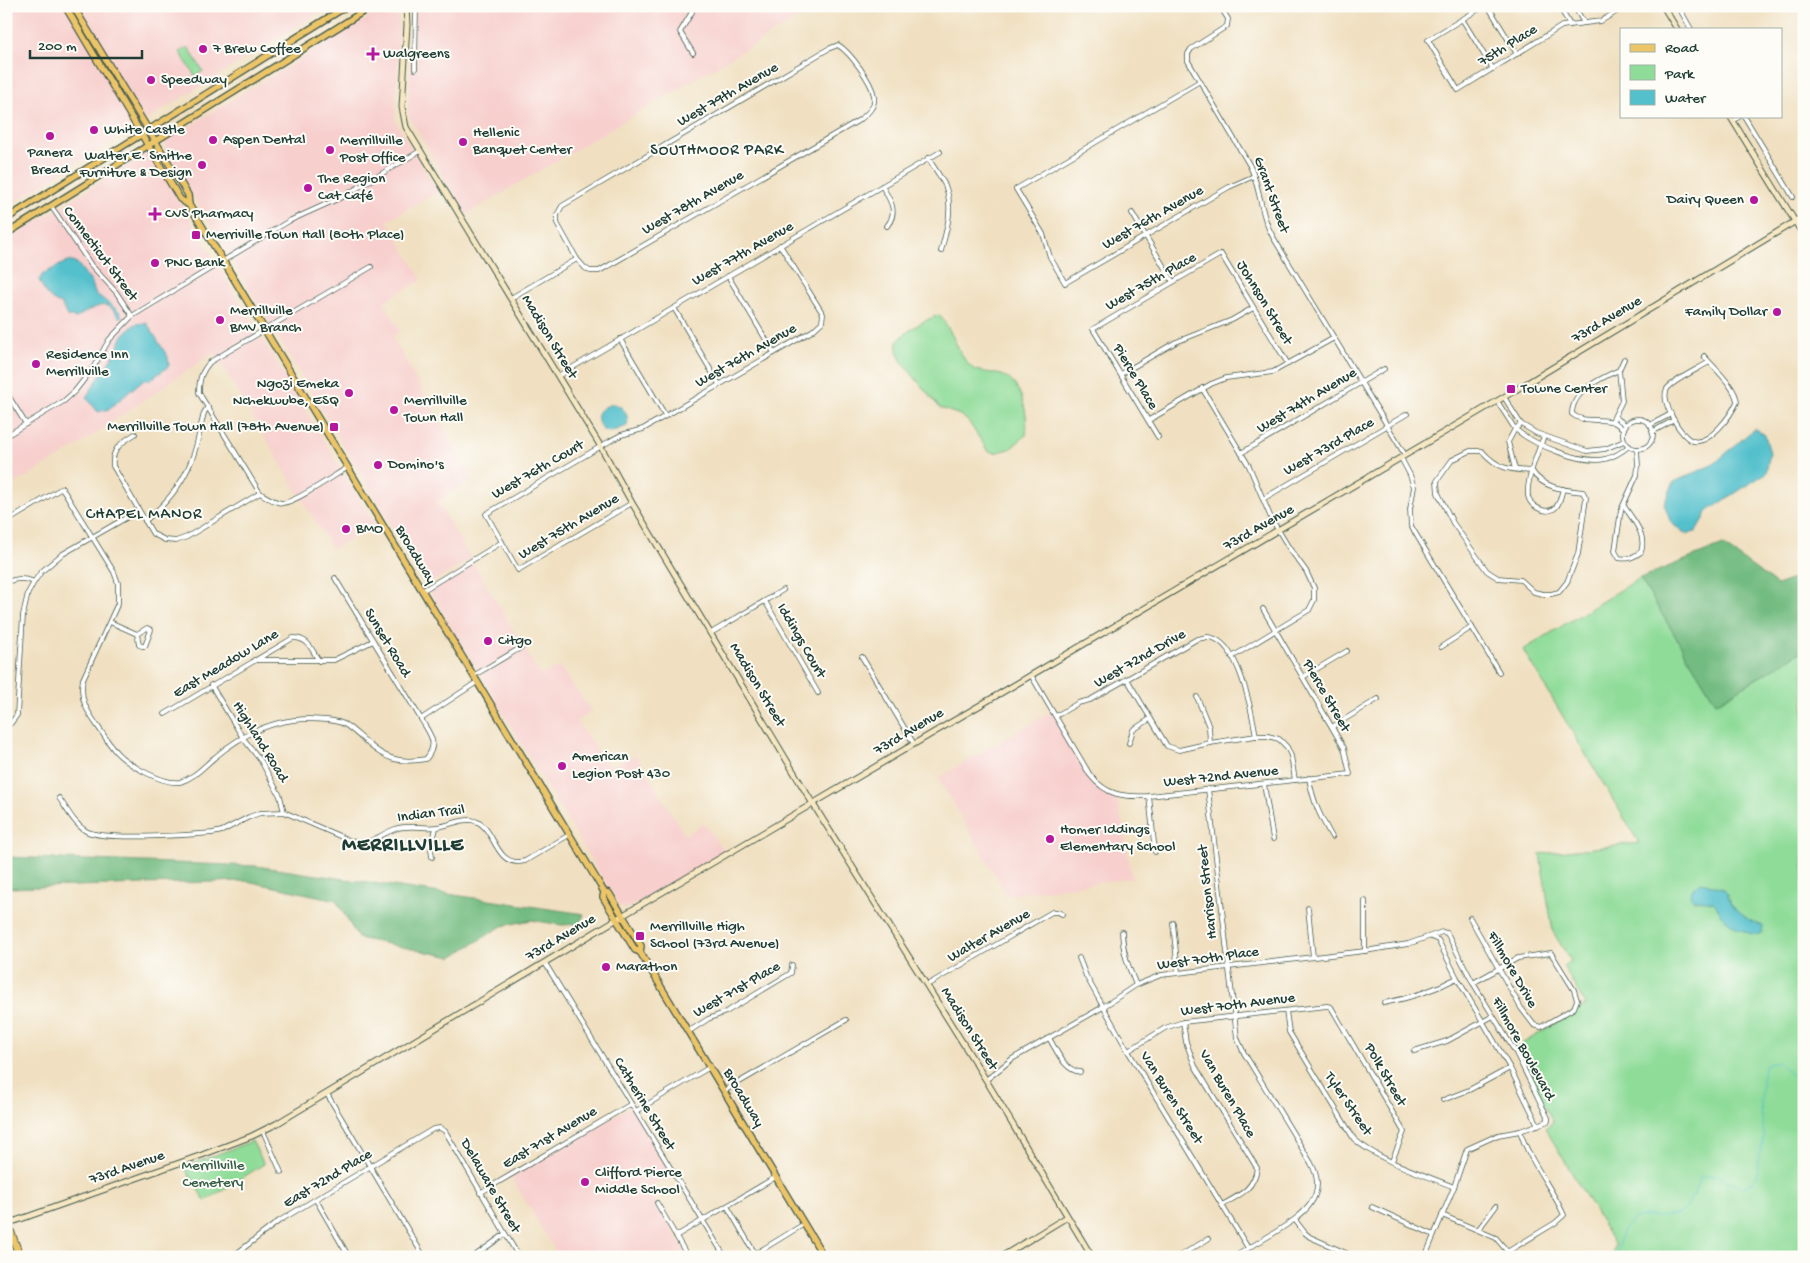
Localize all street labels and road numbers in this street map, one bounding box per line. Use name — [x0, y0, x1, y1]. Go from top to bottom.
street label: 75th Place — [1474, 21, 1541, 72]
street label: West 79th Avenue — [674, 59, 782, 131]
street label: Grant Street — [1249, 154, 1294, 237]
street label: West 78th Avenue — [639, 166, 747, 239]
street label: West 76th Avenue — [1099, 182, 1207, 254]
street label: Connecticut Street — [58, 203, 143, 307]
street label: West 77th Avenue — [689, 218, 797, 290]
street label: West 75th Place — [1102, 249, 1200, 315]
street label: Johnson Street — [1232, 258, 1297, 350]
street label: Madison Street — [517, 292, 582, 384]
street label: 73rd Avenue — [1568, 292, 1645, 348]
street label: West 76th Avenue — [692, 320, 800, 392]
street label: Pierce Place — [1108, 340, 1162, 413]
street label: West 74th Avenue — [1254, 364, 1360, 438]
street label: West 73rd Place — [1280, 414, 1378, 480]
street label: West 76th Court — [489, 435, 589, 504]
street label: West 75th Avenue — [515, 490, 623, 564]
street label: 73rd Avenue — [1220, 500, 1298, 556]
street label: Broadway — [390, 522, 440, 588]
street label: Iddings Court — [772, 600, 831, 683]
street label: Sunset Road — [360, 605, 415, 682]
street label: East Meadow Lane — [170, 625, 282, 703]
street label: West 72nd Drive — [1091, 625, 1189, 693]
street label: Madison Street — [725, 640, 790, 732]
street label: Pierce Street — [1297, 656, 1355, 737]
street label: Highland Road — [228, 698, 293, 787]
street label: 73rd Avenue — [870, 704, 947, 760]
street label: West 72nd Avenue — [1163, 762, 1280, 792]
street label: Indian Trail — [396, 801, 466, 827]
street label: Harrison Street — [1194, 842, 1222, 940]
street label: Walter Avenue — [945, 905, 1034, 967]
street label: 73rd Avenue — [522, 910, 599, 966]
street label: Fillmore Drive — [1482, 928, 1541, 1012]
street label: West 70th Place — [1156, 943, 1260, 975]
street label: West 71st Place — [690, 958, 784, 1022]
street label: Madison Street — [936, 984, 1003, 1076]
street label: West 70th Avenue — [1180, 989, 1296, 1021]
street label: Fillmore Boulevard — [1487, 993, 1559, 1105]
street label: Polk Street — [1359, 1039, 1411, 1111]
street label: Van Buren Place — [1194, 1046, 1260, 1141]
street label: Van Buren Street — [1135, 1048, 1208, 1149]
street label: Catherine Street — [609, 1054, 680, 1155]
street label: Broadway — [718, 1065, 768, 1131]
street label: Tyler Street — [1320, 1068, 1377, 1141]
street label: East 71st Avenue — [499, 1103, 601, 1173]
street label: Delaware Street — [455, 1135, 525, 1238]
street label: East 72nd Place — [280, 1145, 376, 1213]
street label: 73rd Avenue — [86, 1147, 167, 1190]

